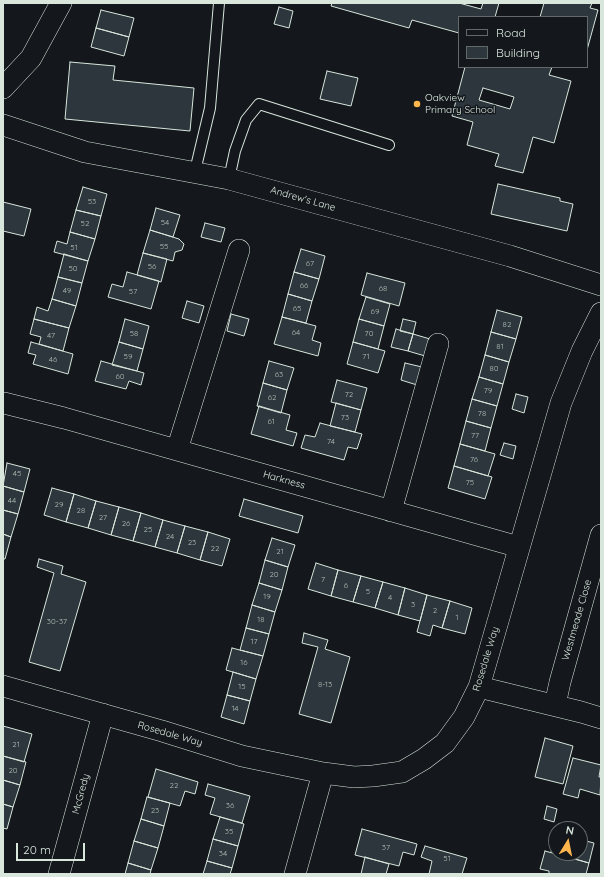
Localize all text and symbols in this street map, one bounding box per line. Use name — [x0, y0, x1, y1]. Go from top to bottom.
legend — [458, 16, 588, 68]
text: Road — [496, 25, 526, 40]
text: Building — [496, 45, 540, 60]
place label: Oakview Primary School — [425, 92, 495, 116]
marker: Oakview Primary School — [412, 99, 422, 109]
street label: Andrew's Lane — [269, 184, 337, 214]
house number: 53 — [88, 197, 96, 207]
house number: 54 — [161, 218, 169, 228]
house number: 52 — [81, 219, 89, 229]
house number: 55 — [160, 242, 168, 252]
house number: 51 — [70, 243, 78, 253]
house number: 67 — [306, 259, 314, 269]
house number: 56 — [148, 262, 156, 272]
house number: 50 — [68, 264, 78, 274]
house number: 66 — [300, 281, 308, 291]
house number: 68 — [379, 284, 387, 294]
house number: 49 — [63, 286, 71, 296]
house number: 57 — [129, 287, 137, 297]
house number: 65 — [293, 304, 301, 314]
house number: 69 — [371, 307, 379, 317]
house number: 82 — [503, 320, 511, 330]
house number: 64 — [292, 328, 300, 338]
house number: 58 — [130, 329, 138, 339]
house number: 70 — [365, 329, 373, 339]
house number: 47 — [47, 331, 55, 341]
house number: 81 — [496, 342, 504, 352]
house number: 59 — [124, 352, 132, 362]
house number: 71 — [362, 352, 370, 362]
house number: 46 — [49, 355, 57, 365]
house number: 80 — [489, 364, 499, 374]
house number: 63 — [275, 370, 283, 380]
house number: 60 — [115, 372, 125, 382]
house number: 79 — [484, 386, 492, 396]
house number: 72 — [345, 390, 353, 400]
house number: 62 — [268, 393, 276, 403]
house number: 78 — [478, 409, 486, 419]
house number: 73 — [341, 413, 349, 423]
house number: 61 — [267, 417, 275, 427]
house number: 77 — [471, 431, 479, 441]
house number: 74 — [327, 437, 335, 447]
house number: 76 — [470, 455, 478, 465]
street label: Harkness — [262, 468, 306, 492]
house number: 45 — [13, 469, 21, 479]
house number: 75 — [466, 478, 474, 488]
house number: 44 — [8, 496, 16, 506]
house number: 29 — [55, 500, 63, 510]
house number: 28 — [77, 506, 85, 516]
house number: 27 — [99, 513, 107, 523]
house number: 26 — [122, 519, 130, 529]
house number: 25 — [144, 525, 152, 535]
house number: 24 — [166, 532, 174, 542]
house number: 23 — [188, 538, 196, 548]
house number: 22 — [211, 544, 219, 554]
house number: 21 — [276, 547, 284, 557]
house number: 20 — [269, 570, 279, 580]
house number: 7 — [321, 575, 325, 585]
street label: Westmeade Close — [560, 578, 594, 662]
house number: 6 — [344, 581, 348, 591]
house number: 5 — [366, 587, 370, 597]
house number: 19 — [263, 592, 271, 602]
house number: 4 — [388, 593, 392, 603]
house number: 3 — [411, 600, 415, 610]
house number: 2 — [433, 606, 437, 616]
house number: 1 — [456, 613, 458, 623]
house number: 18 — [257, 615, 265, 625]
house number: 30-37 — [47, 617, 67, 627]
street label: Rosedale Way — [470, 625, 502, 693]
house number: 17 — [250, 637, 258, 647]
house number: 16 — [240, 658, 248, 668]
house number: 8-13 — [318, 680, 332, 690]
house number: 15 — [238, 682, 246, 692]
house number: 14 — [231, 704, 239, 714]
street label: Rosedale Way — [136, 719, 204, 749]
house number: 21 — [12, 740, 20, 750]
house number: 20 — [8, 766, 18, 776]
street label: McGredy — [70, 772, 92, 816]
house number: 22 — [170, 781, 178, 791]
house number: 36 — [226, 801, 234, 811]
house number: 23 — [151, 806, 159, 816]
north arrow — [548, 821, 588, 861]
text: N — [565, 823, 575, 838]
house number: 35 — [225, 827, 233, 837]
scale bar — [18, 835, 87, 861]
text: 20 m — [23, 842, 51, 857]
house number: 37 — [382, 843, 390, 853]
house number: 34 — [219, 849, 227, 859]
house number: 51 — [443, 854, 451, 864]

